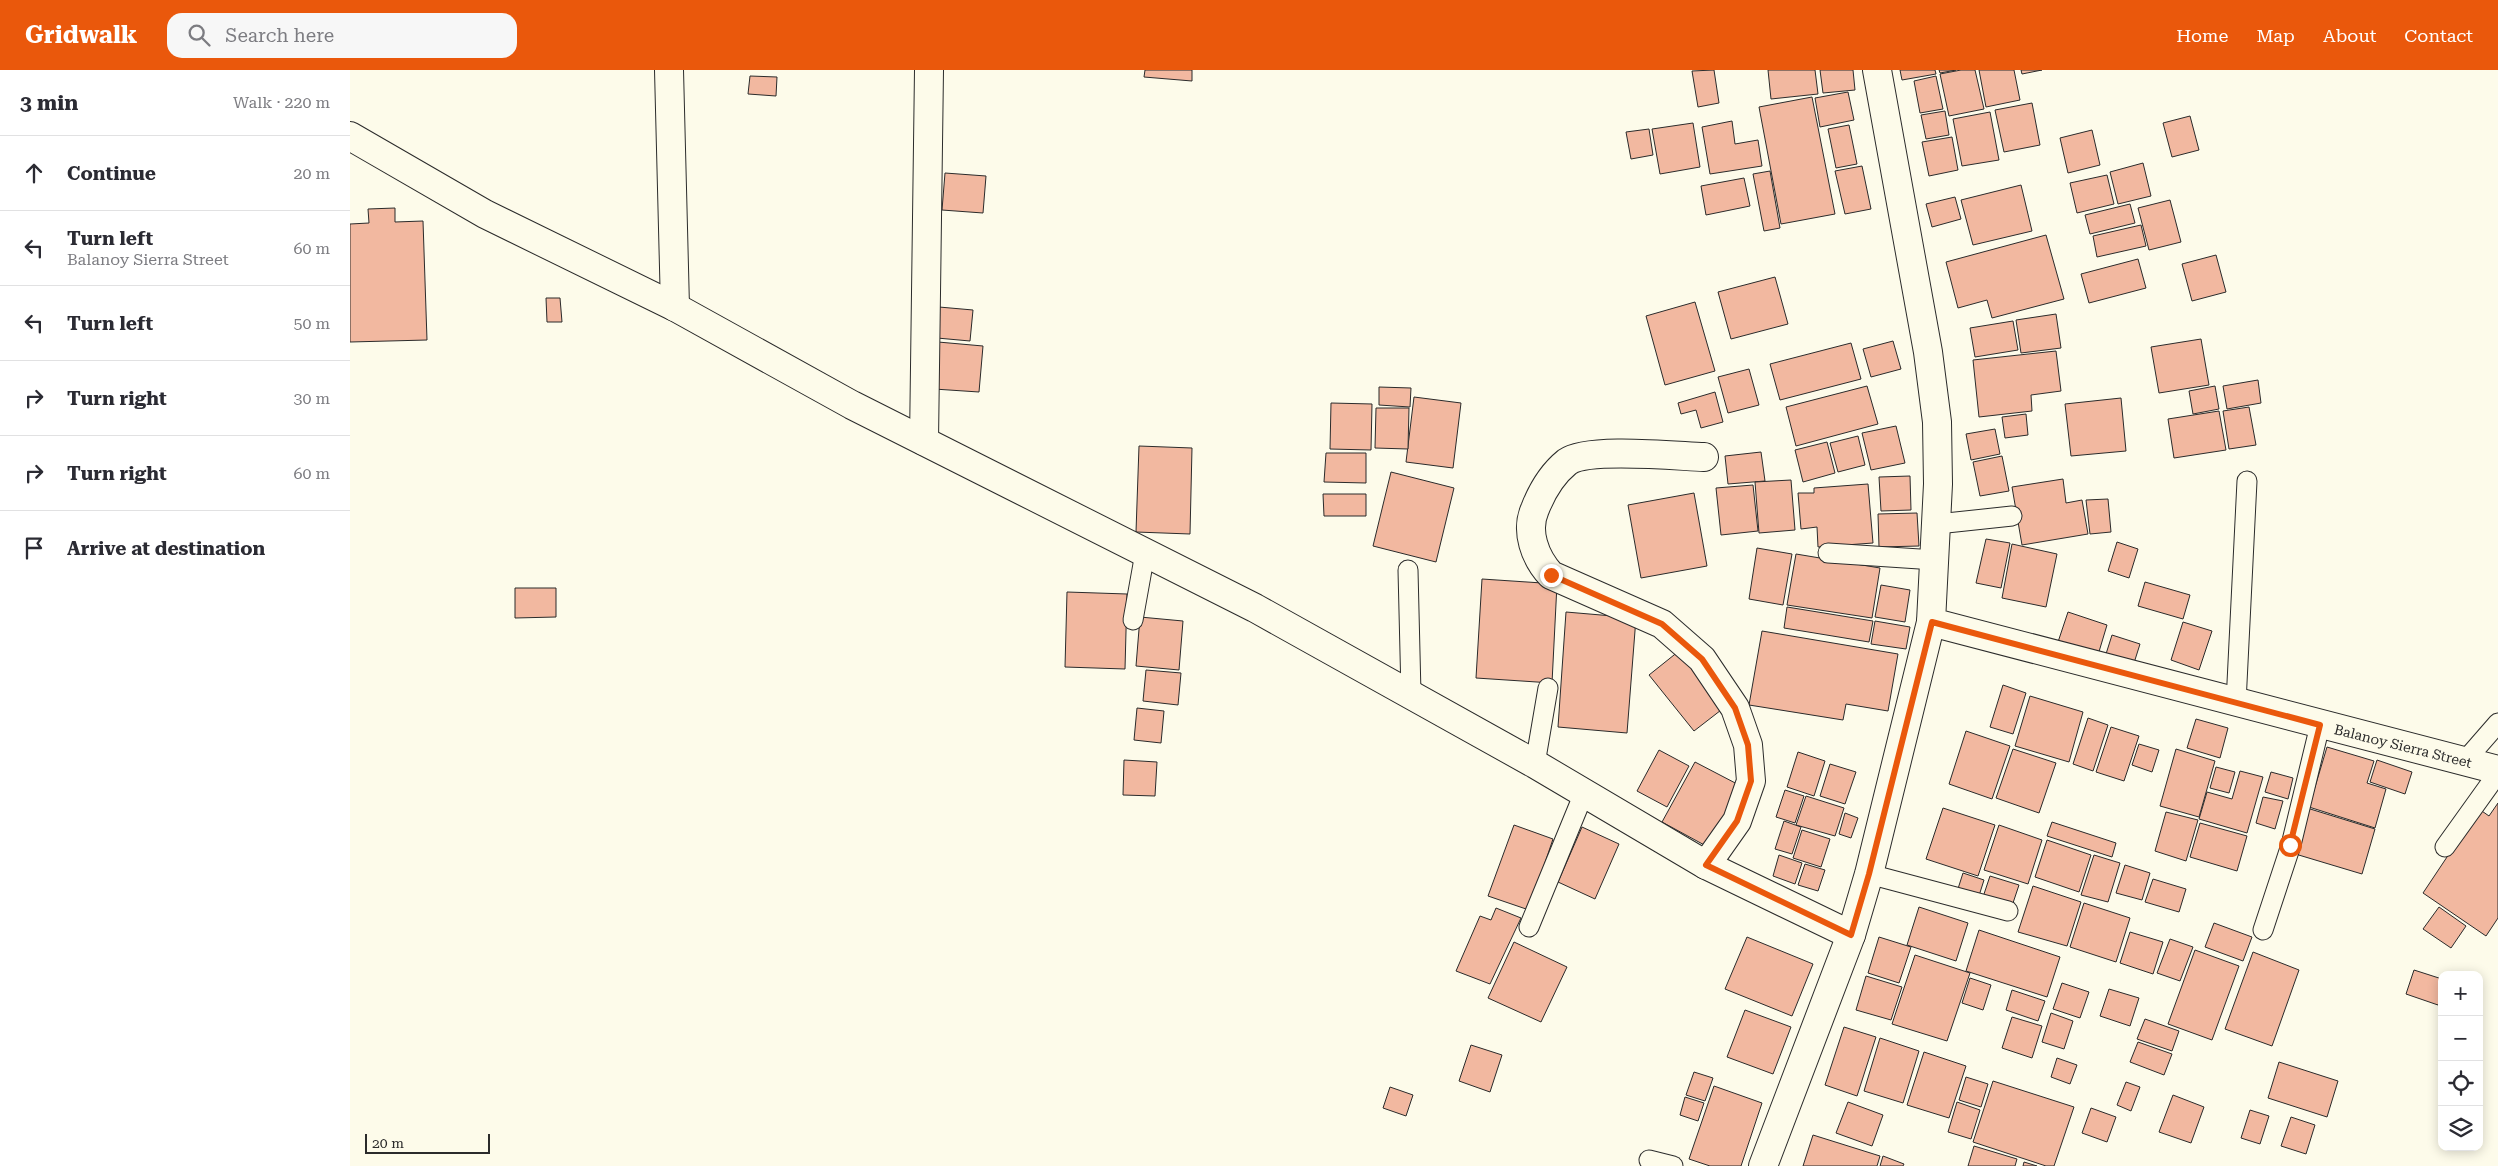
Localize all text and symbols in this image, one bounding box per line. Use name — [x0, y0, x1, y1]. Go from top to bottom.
search box — [167, 13, 517, 58]
text: Gridwalk — [25, 21, 137, 49]
icon: search — [185, 21, 213, 49]
text: Search here — [225, 24, 334, 47]
text: Home — [2176, 25, 2228, 46]
text: Map — [2256, 25, 2295, 46]
text: About — [2323, 25, 2376, 46]
text: Contact — [2404, 25, 2473, 46]
text: 3 min — [20, 91, 78, 115]
text: Walk · 220 m — [233, 93, 330, 112]
icon: ahead — [20, 159, 48, 187]
text: Continue — [67, 162, 156, 185]
text: 20 m — [293, 164, 330, 183]
text: Turn left — [67, 227, 153, 250]
icon: left — [20, 234, 48, 262]
text: 60 m — [293, 239, 330, 258]
text: Balanoy Sierra Street — [67, 250, 229, 269]
icon: left — [20, 309, 48, 337]
text: Turn left — [67, 312, 153, 335]
text: 50 m — [293, 314, 330, 333]
icon: right — [20, 384, 48, 412]
text: Turn right — [67, 387, 167, 410]
text: 30 m — [293, 389, 330, 408]
icon: right — [20, 459, 48, 487]
text: Turn right — [67, 462, 167, 485]
text: 60 m — [293, 464, 330, 483]
icon: arrive — [20, 534, 48, 562]
text: Arrive at destination — [67, 537, 265, 560]
route end — [1540, 564, 1563, 587]
street label: Balanoy Sierra Street — [2332, 721, 2474, 771]
route start — [2279, 834, 2302, 857]
map controls — [2438, 971, 2483, 1151]
button: + — [2438, 971, 2483, 1016]
button: − — [2438, 1016, 2483, 1061]
button: locate — [2438, 1061, 2483, 1106]
button: layers — [2438, 1106, 2483, 1151]
scale bar — [365, 1131, 490, 1154]
text: 20 m — [372, 1135, 404, 1151]

